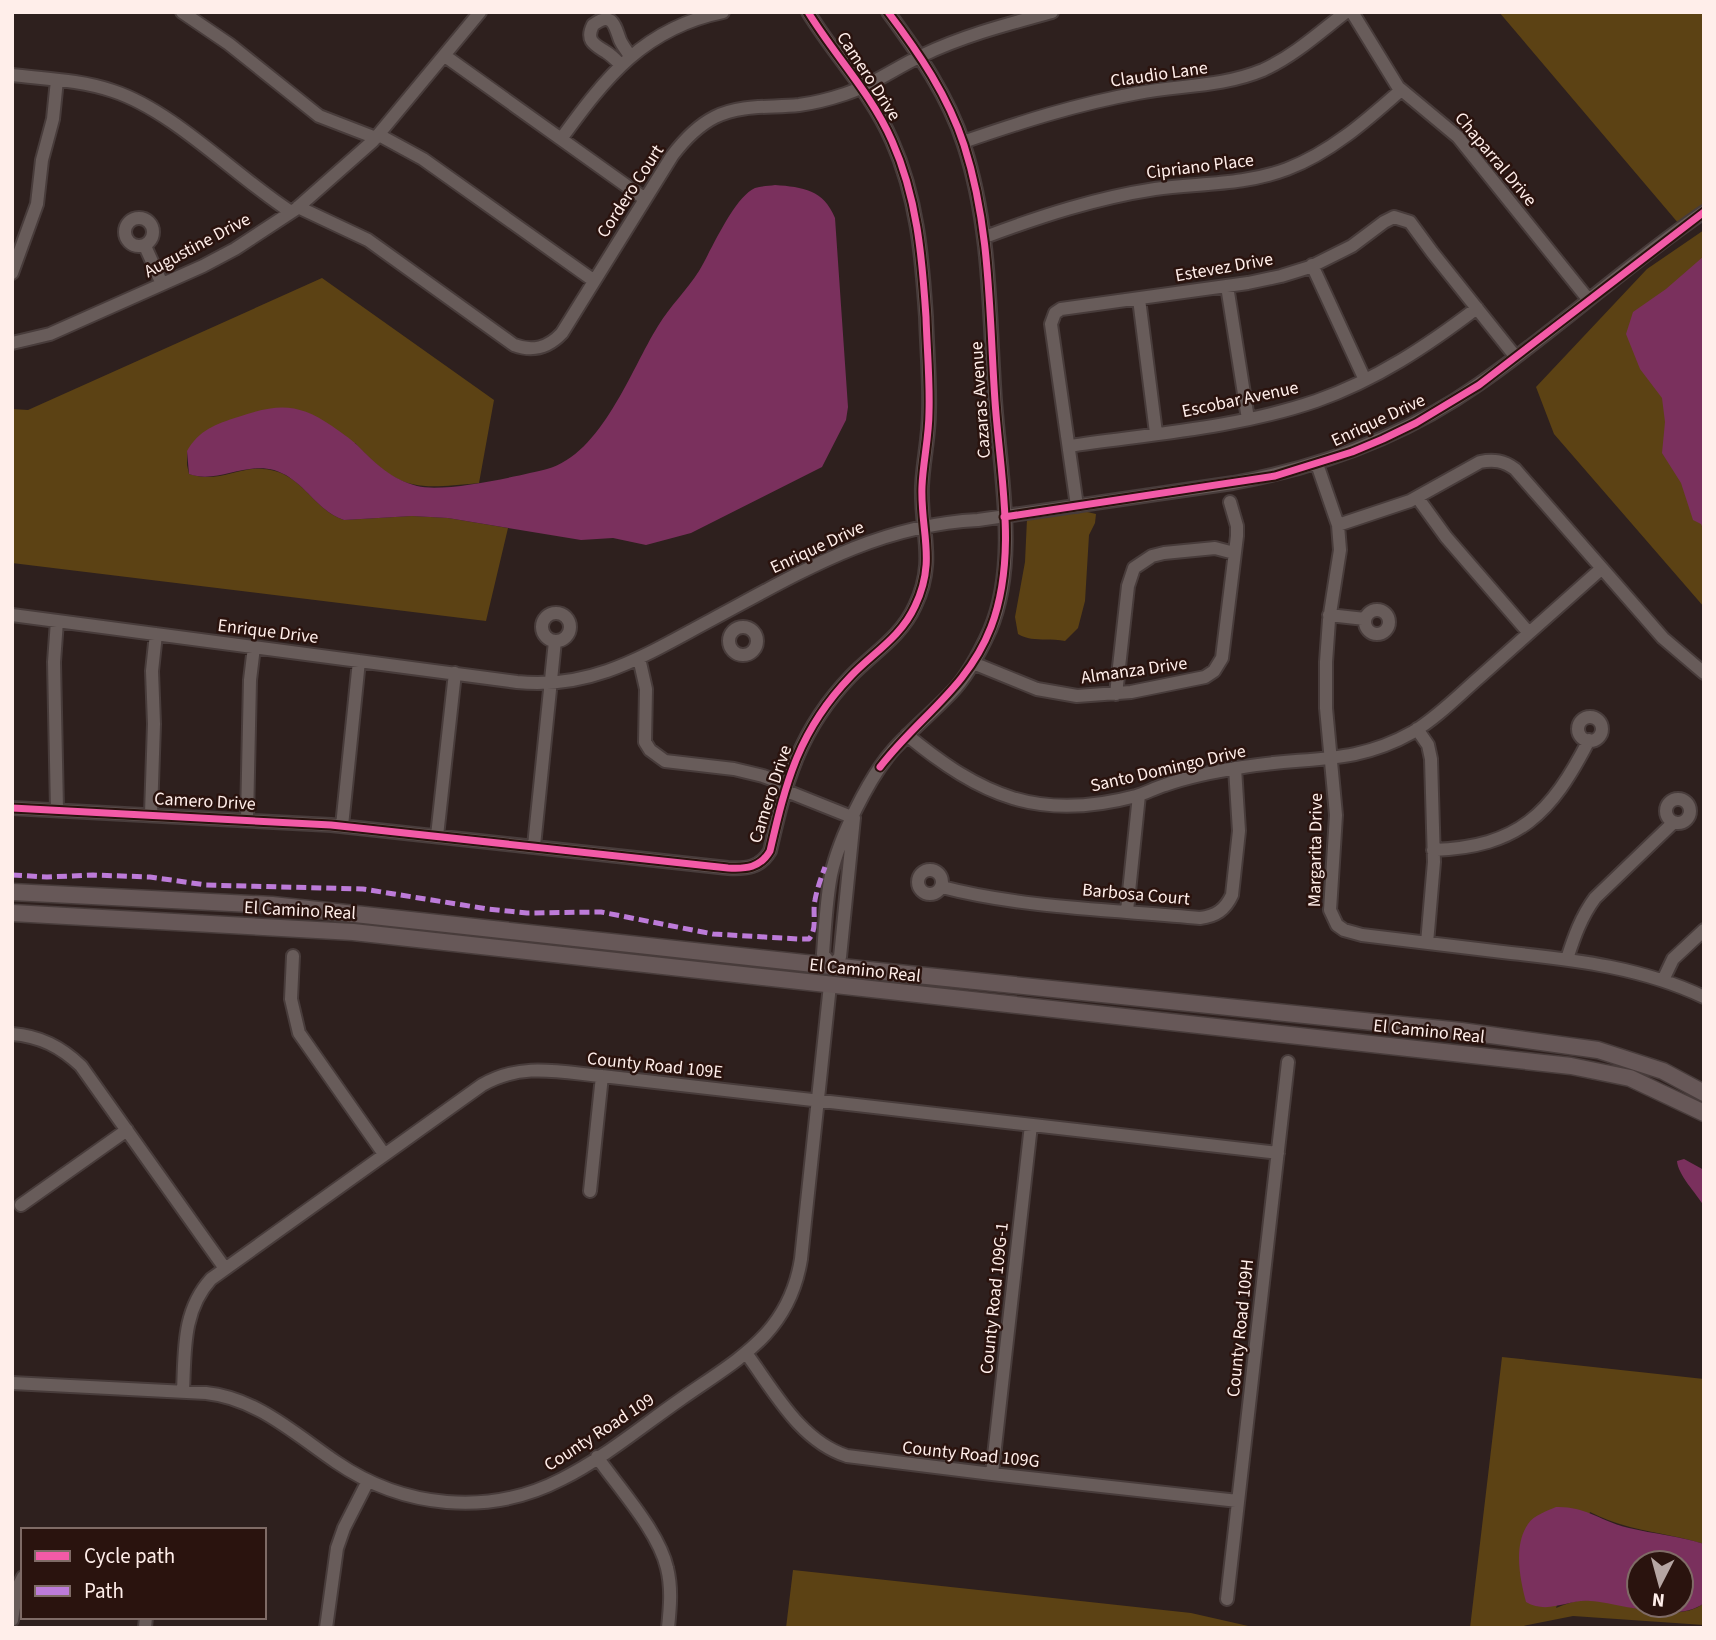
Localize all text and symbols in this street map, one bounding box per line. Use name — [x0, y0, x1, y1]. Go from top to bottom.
street label: Camero Drive — [830, 27, 907, 126]
street label: Claudio Lane — [1109, 55, 1209, 94]
street label: Chaparral Drive — [1449, 107, 1543, 212]
street label: Cordero Court — [591, 140, 670, 243]
street label: Cipriano Place — [1145, 147, 1255, 185]
street label: Augustine Drive — [140, 207, 255, 284]
street label: Estevez Drive — [1173, 247, 1275, 288]
street label: Cazaras Avenue — [964, 341, 997, 459]
street label: Escobar Avenue — [1179, 375, 1301, 424]
street label: Enrique Drive — [1327, 388, 1429, 453]
street label: Enrique Drive — [766, 515, 868, 580]
street label: Enrique Drive — [216, 613, 320, 650]
street label: Almanza Drive — [1079, 651, 1189, 690]
street label: Santo Domingo Drive — [1088, 738, 1248, 799]
street label: Camero Drive — [743, 742, 798, 846]
street label: Camero Drive — [154, 786, 256, 817]
street label: Margarita Drive — [1302, 793, 1329, 907]
street label: Barbosa Court — [1081, 877, 1191, 912]
street label: El Camino Real — [243, 895, 357, 926]
street label: El Camino Real — [808, 952, 922, 989]
street label: El Camino Real — [1372, 1013, 1486, 1050]
street label: County Road 109E — [586, 1046, 724, 1085]
street label: County Road 109G-1 — [974, 1221, 1015, 1375]
street label: County Road 109H — [1221, 1258, 1260, 1398]
street label: County Road 109 — [539, 1387, 659, 1477]
street label: County Road 109G — [901, 1435, 1041, 1474]
legend — [21, 1528, 266, 1619]
text: Cycle path — [84, 1541, 175, 1571]
north arrow — [1625, 1549, 1695, 1619]
text: Path — [84, 1576, 124, 1606]
text: N — [1651, 1585, 1666, 1614]

